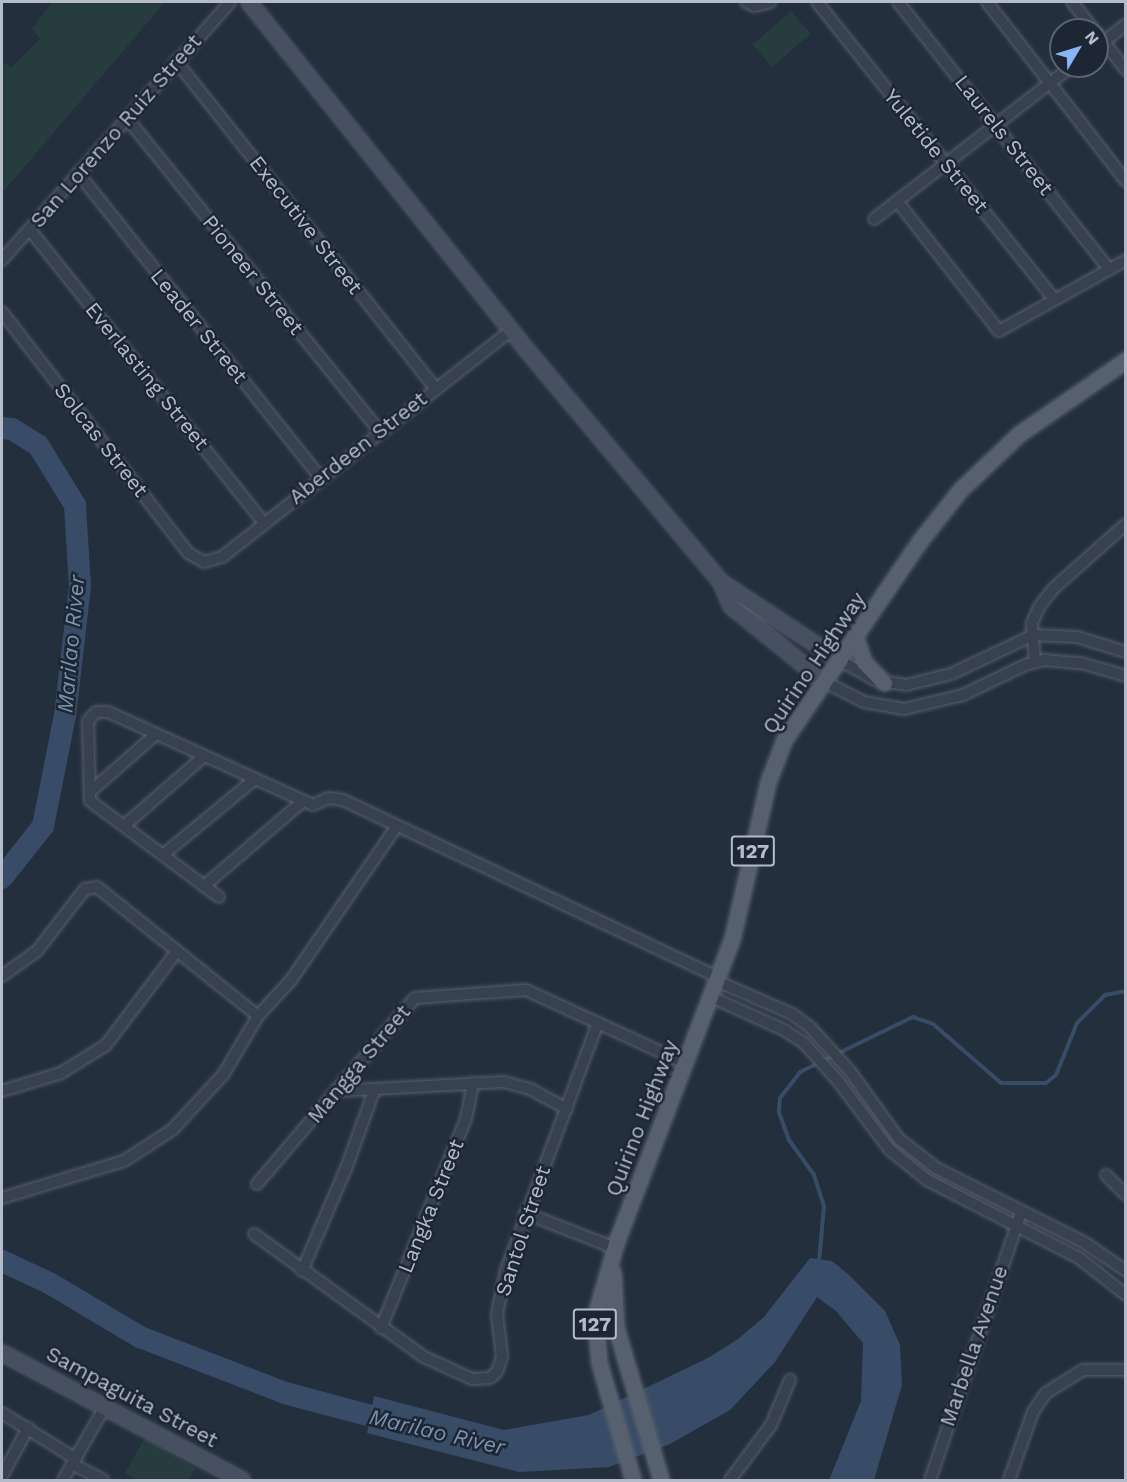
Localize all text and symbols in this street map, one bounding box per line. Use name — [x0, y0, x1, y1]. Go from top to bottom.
north arrow — [1049, 18, 1109, 78]
text: N — [1081, 27, 1103, 48]
street label: San Lorenzo Ruiz Street — [25, 29, 207, 233]
street label: Laurels Street — [949, 70, 1059, 200]
street label: Yuletide Street — [878, 84, 994, 218]
street label: Executive Street — [244, 151, 368, 299]
street label: Pioneer Street — [197, 210, 309, 340]
street label: Leader Street — [145, 263, 253, 389]
street label: Everlasting Street — [80, 297, 214, 455]
street label: Solcas Street — [49, 378, 153, 502]
street label: Aberdeen Street — [284, 386, 432, 510]
water label: Marilao River — [52, 574, 90, 714]
street label: Quirino Highway — [757, 587, 871, 739]
road number: 127 — [730, 834, 776, 868]
street label: Mangga Street — [302, 999, 416, 1129]
street label: Quirino Highway — [601, 1036, 683, 1200]
street label: Langka Street — [393, 1135, 469, 1277]
street label: Santol Street — [490, 1162, 556, 1300]
street label: Marbella Avenue — [934, 1262, 1014, 1430]
road number: 127 — [572, 1307, 618, 1341]
street label: Sampaguita Street — [42, 1341, 222, 1453]
water label: Marilao River — [367, 1404, 507, 1460]

